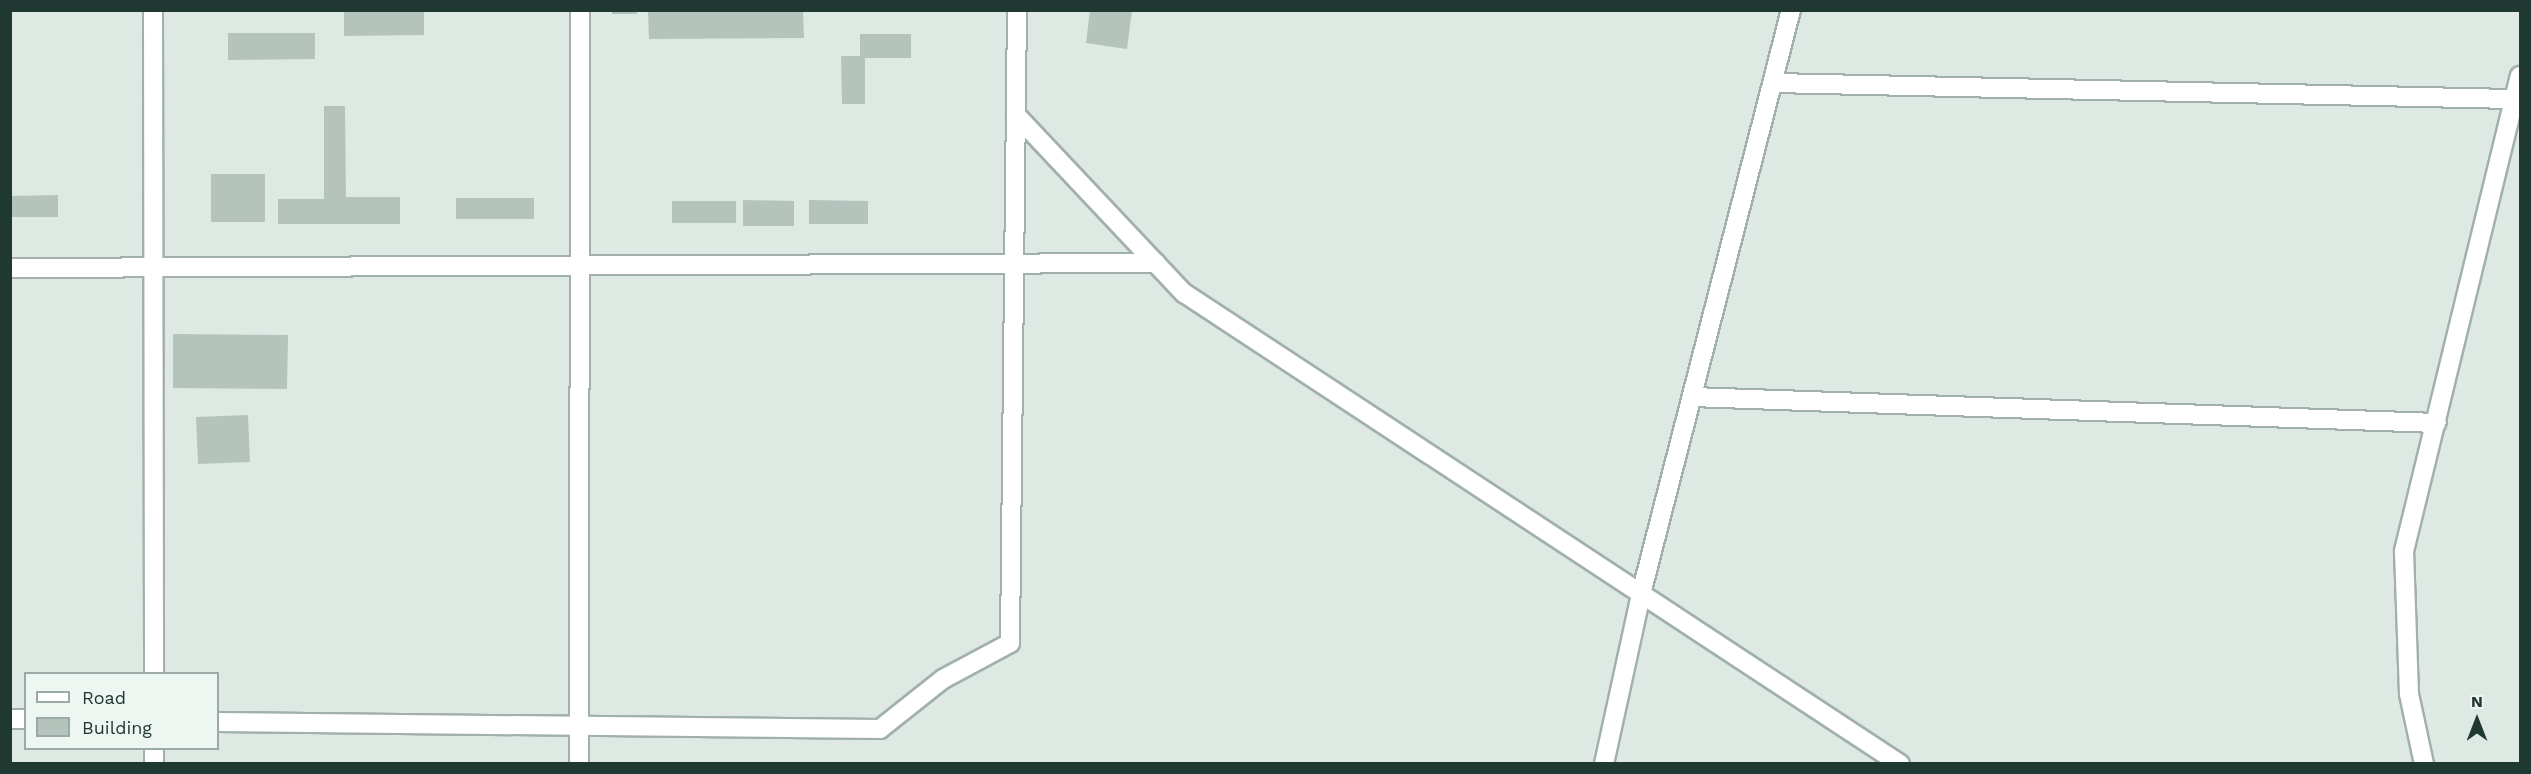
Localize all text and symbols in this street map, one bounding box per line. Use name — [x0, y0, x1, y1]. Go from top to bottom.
legend — [24, 672, 219, 750]
text: Road — [82, 687, 126, 708]
north arrow — [2447, 690, 2507, 750]
text: N — [2471, 692, 2483, 711]
text: Building — [82, 717, 152, 738]

